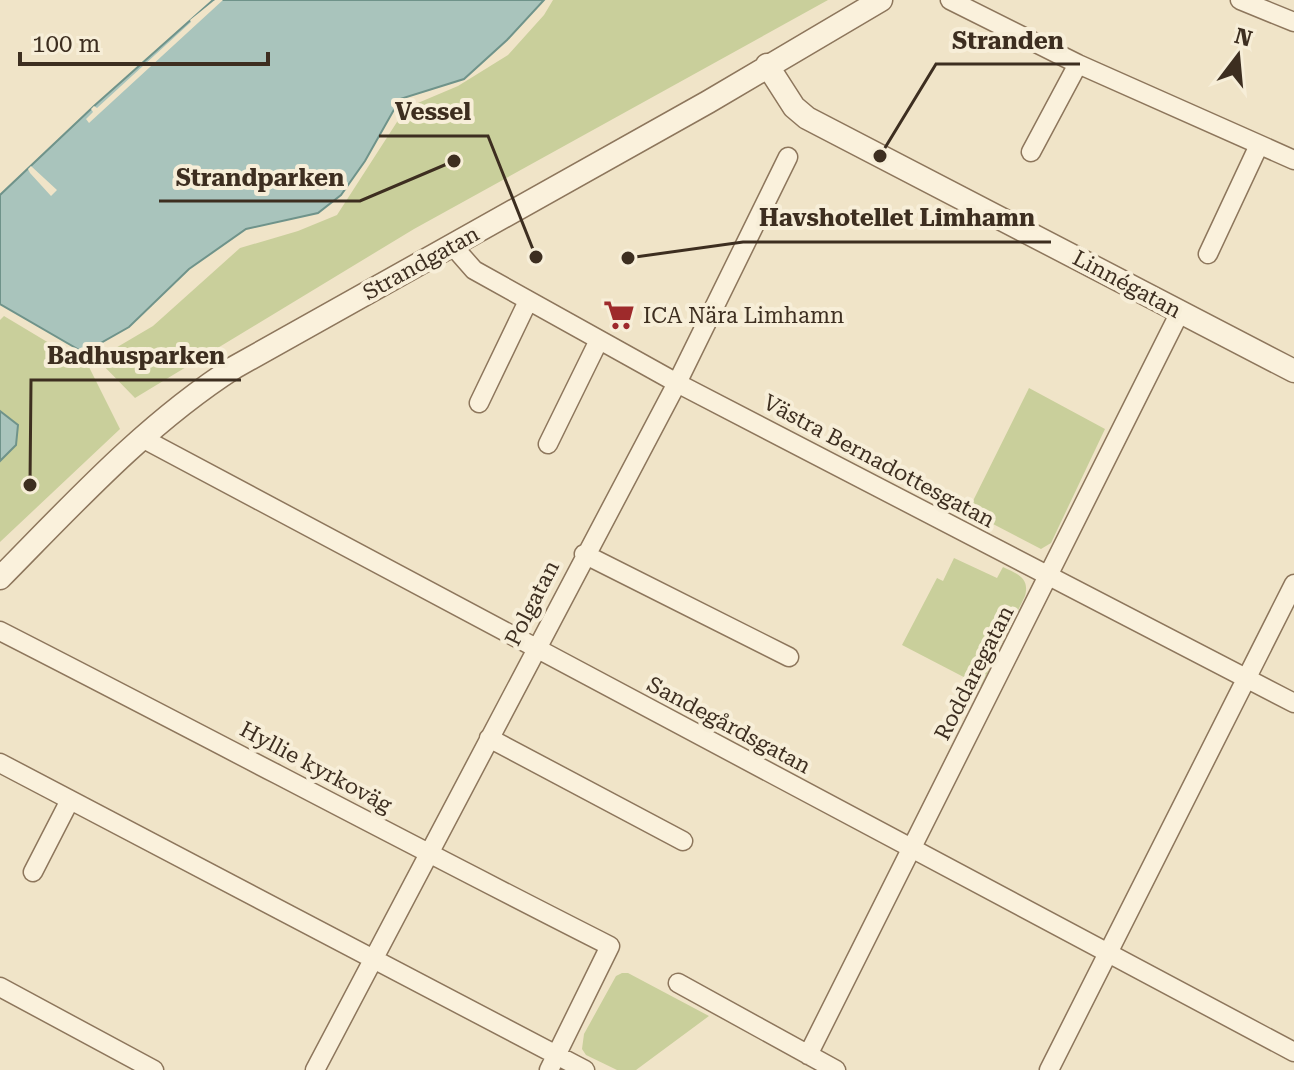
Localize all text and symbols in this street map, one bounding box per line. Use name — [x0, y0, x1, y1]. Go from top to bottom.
scale bar — [20, 16, 268, 66]
callout: Stranden — [936, 16, 1080, 64]
north arrow — [1198, 16, 1278, 96]
text: N — [1232, 23, 1255, 52]
text: Stranden — [952, 27, 1064, 55]
text: 100 m — [32, 30, 100, 58]
callout: Vessel — [379, 88, 488, 136]
text: Vessel — [395, 98, 471, 126]
callout: Strandparken — [159, 153, 360, 201]
text: Strandparken — [176, 164, 344, 192]
callout: Havshotellet Limhamn — [743, 194, 1051, 242]
text: Havshotellet Limhamn — [759, 204, 1035, 232]
street label: Strandgatan — [359, 221, 483, 305]
street label: Linnégatan — [1069, 245, 1185, 323]
supermarket icon: ICA Nära Limhamn — [602, 298, 636, 332]
place label: ICA Nära Limhamn — [643, 303, 844, 328]
callout: Badhusparken — [31, 332, 241, 380]
text: Badhusparken — [47, 342, 225, 370]
street label: Västra Bernadottesgatan — [759, 389, 999, 533]
street label: Polgatan — [500, 556, 564, 650]
street label: Roddaregatan — [929, 602, 1019, 744]
street label: Sandegårdsgatan — [643, 671, 815, 779]
street label: Hyllie kyrkoväg — [236, 716, 397, 818]

